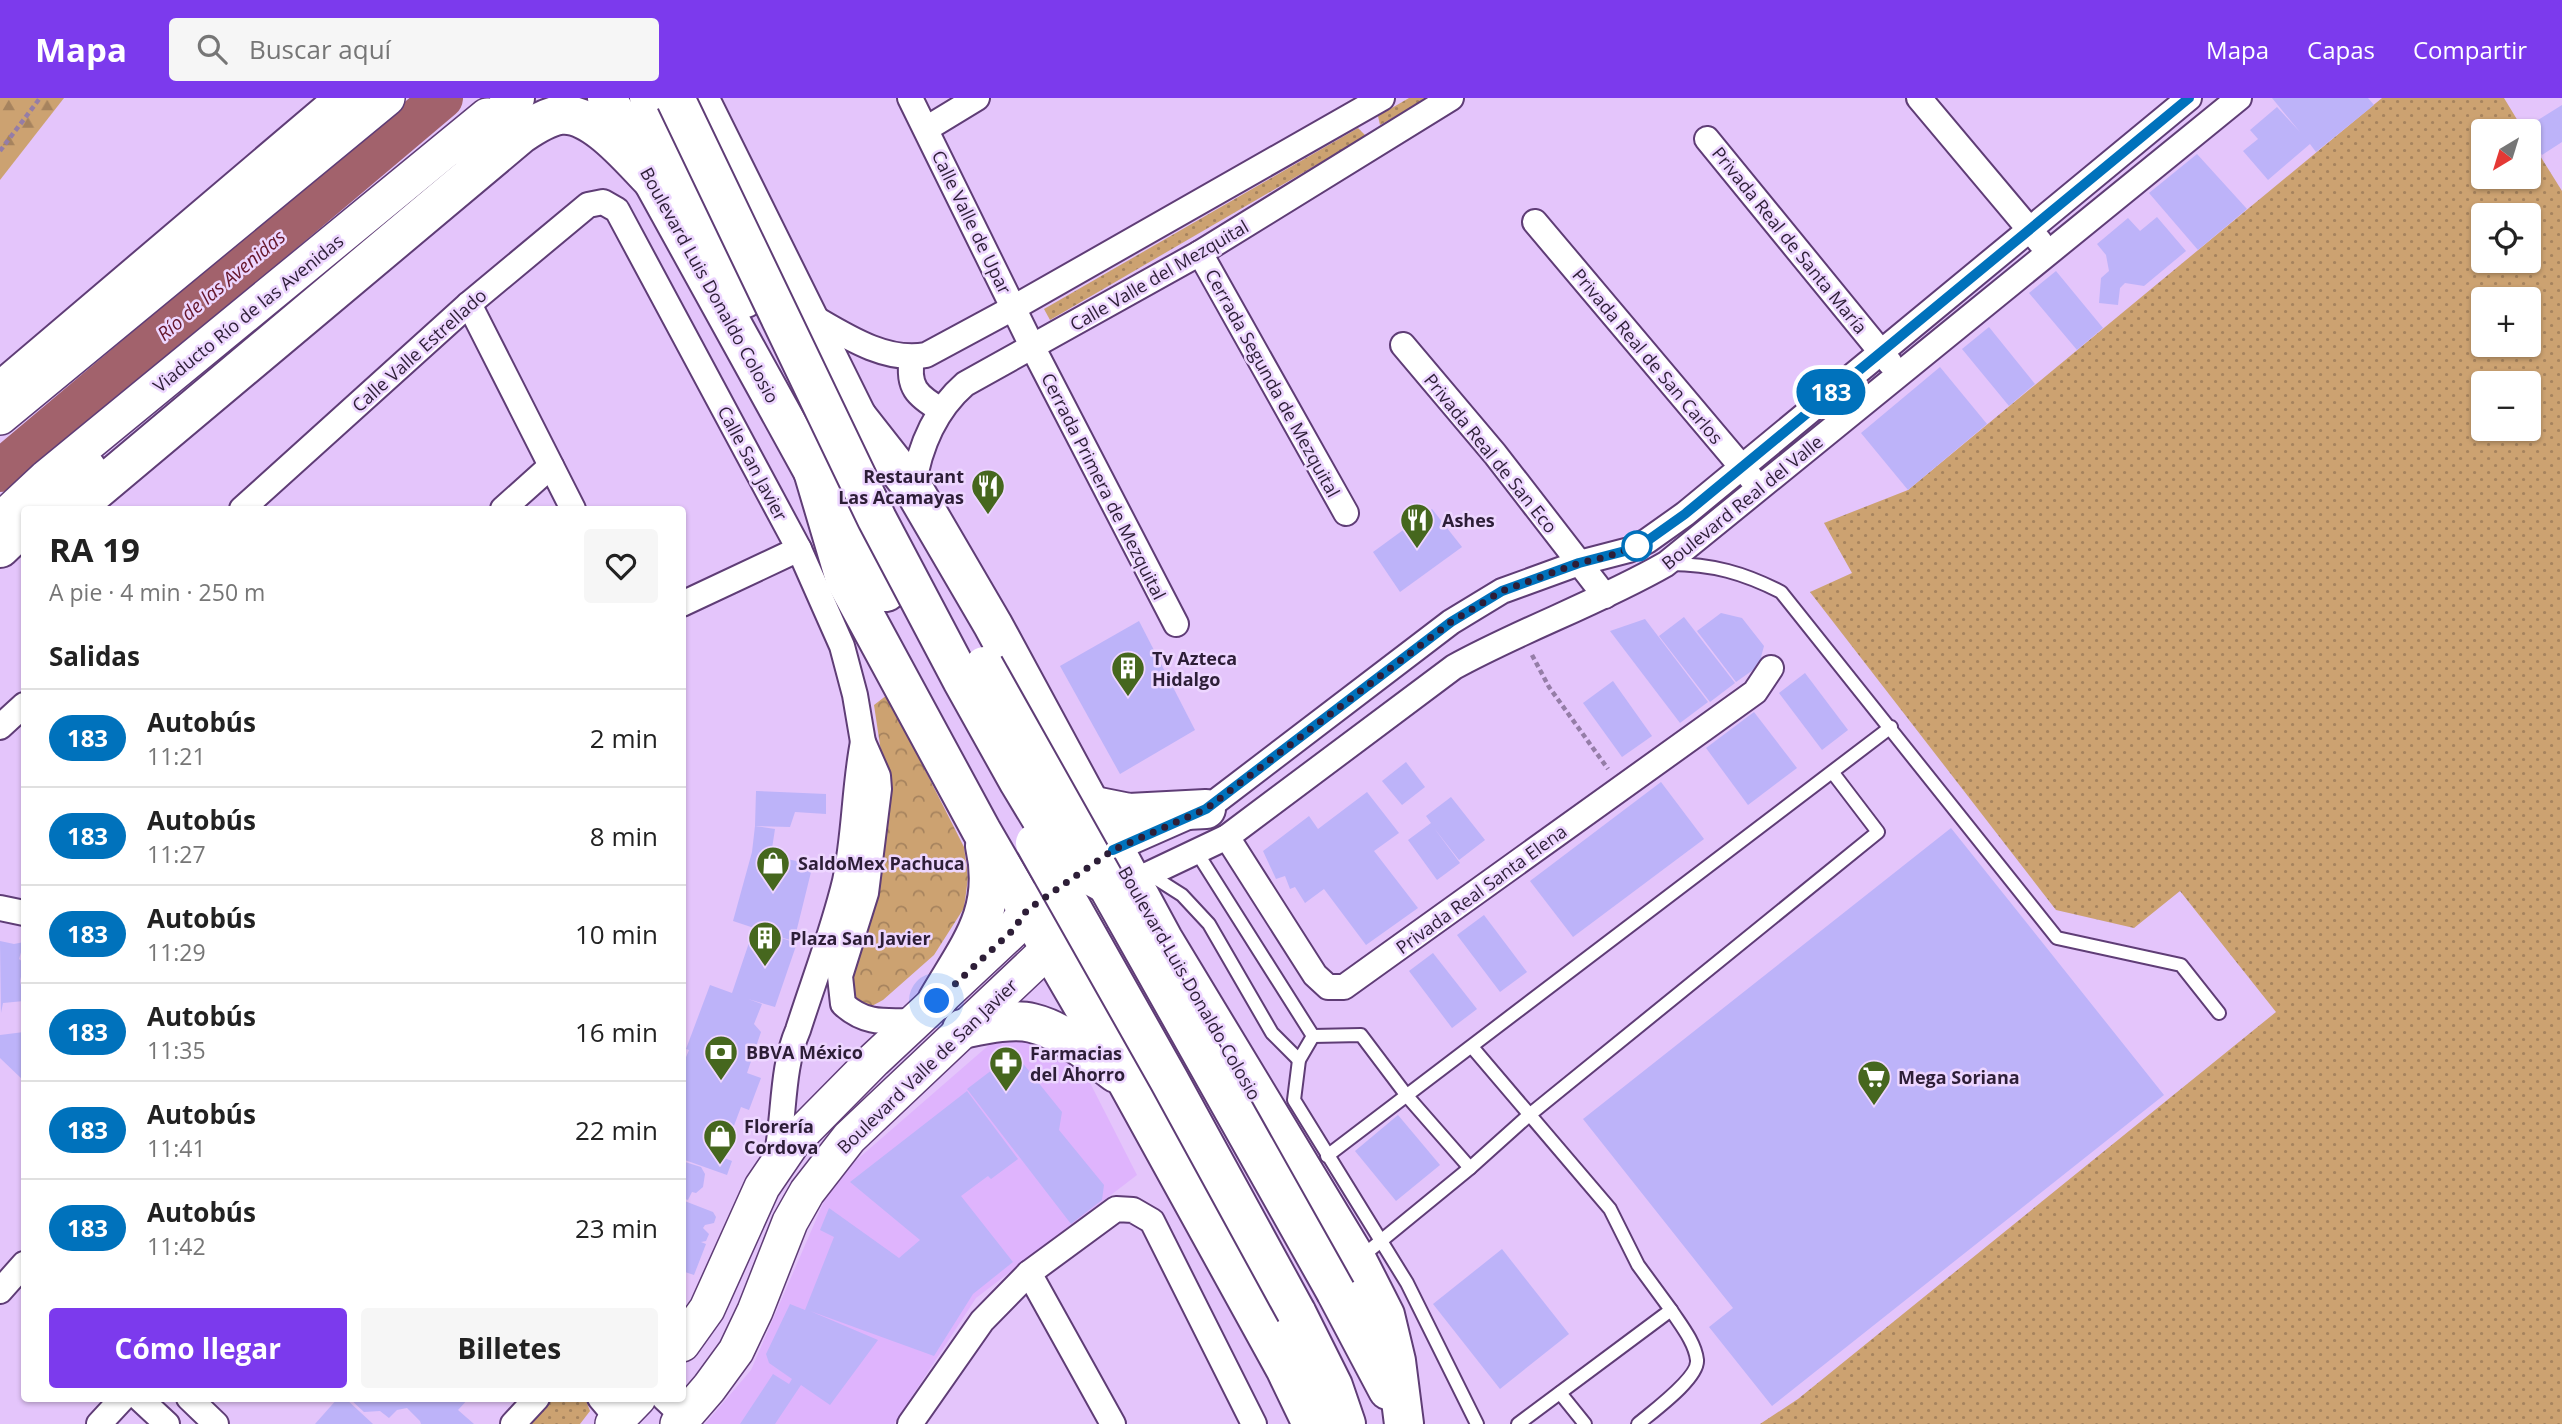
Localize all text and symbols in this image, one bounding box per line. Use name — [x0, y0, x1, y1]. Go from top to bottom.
search box — [169, 18, 659, 81]
text: Mapa — [35, 27, 127, 72]
icon: search — [193, 30, 231, 68]
text: Buscar aquí — [249, 31, 391, 67]
text: Mapa — [2206, 33, 2269, 66]
text: Capas — [2307, 33, 2375, 66]
text: Compartir — [2413, 33, 2527, 66]
north arrow — [2471, 119, 2541, 189]
map controls — [2471, 119, 2541, 441]
street label: Privada Real de Santa María — [1707, 142, 1873, 338]
street label: Calle Valle de Upar — [927, 146, 1018, 298]
street label: Boulevard Luis Donaldo Colosio — [635, 163, 785, 407]
button: locate — [2471, 203, 2541, 273]
street label: Calle Valle del Mezquital — [1065, 214, 1253, 336]
water label: Río de las Avenidas — [151, 224, 291, 346]
street label: Viaducto Río de las Avenidas — [148, 229, 348, 397]
street label: Privada Real de San Carlos — [1567, 263, 1729, 449]
street label: Cerrada Segunda de Mezquital — [1200, 265, 1346, 501]
street label: Calle Valle Estrellado — [347, 283, 491, 417]
button: + — [2471, 287, 2541, 357]
street label: Privada Real de San Eco — [1419, 368, 1563, 538]
street label: Cerrada Primera de Mezquital — [1036, 369, 1172, 603]
line badge: 183 — [1791, 369, 1871, 415]
button: − — [2471, 371, 2541, 441]
text: 183 — [1810, 375, 1852, 408]
street label: Calle San Javier — [713, 401, 794, 525]
street label: Boulevard Real del Valle — [1656, 429, 1828, 575]
place label: Restaurant Las Acamayas — [838, 464, 964, 509]
restaurant icon: Restaurant Las Acamayas — [969, 467, 1007, 516]
restaurant icon: Ashes — [1398, 501, 1436, 550]
place label: Ashes — [1442, 508, 1495, 532]
text: RA 19 — [49, 527, 140, 572]
button: heart — [584, 529, 658, 603]
unlabelled marker — [1622, 531, 1652, 561]
text: A pie · 4 min · 250 m — [49, 576, 265, 608]
text: Salidas — [49, 638, 140, 674]
place label: Tv Azteca Hidalgo — [1152, 646, 1237, 691]
building icon: Tv Azteca Hidalgo — [1109, 649, 1147, 698]
text: Autobús — [147, 704, 256, 740]
text: 2 min — [590, 720, 658, 756]
text: 183 — [67, 721, 108, 754]
text: 11:21 — [147, 740, 206, 772]
text: Autobús — [147, 802, 256, 838]
text: 8 min — [590, 818, 658, 854]
text: 183 — [67, 819, 108, 852]
street label: Privada Real Santa Elena — [1391, 819, 1571, 959]
text: 11:27 — [147, 838, 206, 870]
shop icon: SaldoMex Pachuca — [754, 844, 792, 893]
place label: SaldoMex Pachuca — [798, 851, 965, 875]
street label: Boulevard Luis Donaldo Colosio — [1113, 862, 1267, 1104]
text: Autobús — [147, 900, 256, 936]
text: 10 min — [575, 916, 658, 952]
text: 183 — [67, 917, 108, 950]
building icon: Plaza San Javier — [746, 919, 784, 968]
place label: Plaza San Javier — [790, 926, 931, 950]
text: 11:29 — [147, 936, 206, 968]
street label: Boulevard Valle de San Javier — [832, 973, 1023, 1159]
your location — [919, 983, 954, 1018]
text: Autobús — [147, 998, 256, 1034]
text: 16 min — [575, 1014, 658, 1050]
text: 183 — [67, 1015, 108, 1048]
bank icon: BBVA México — [702, 1033, 740, 1082]
text: 11:35 — [147, 1034, 206, 1066]
place label: BBVA México — [746, 1040, 863, 1064]
place label: Farmacias del Ahorro — [1030, 1041, 1125, 1086]
pharmacy icon: Farmacias del Ahorro — [987, 1044, 1025, 1093]
supermarket icon: Mega Soriana — [1855, 1058, 1893, 1107]
place label: Mega Soriana — [1898, 1065, 2020, 1089]
text: Autobús — [147, 1096, 256, 1132]
text: 22 min — [575, 1112, 658, 1148]
text: 183 — [67, 1113, 108, 1146]
place label: Florería Cordova — [744, 1114, 818, 1159]
shop icon: Florería Cordova — [701, 1117, 739, 1166]
text: 11:41 — [147, 1132, 206, 1164]
text: Autobús — [147, 1194, 256, 1230]
text: 23 min — [575, 1210, 658, 1246]
text: 183 — [67, 1211, 108, 1244]
text: 11:42 — [147, 1230, 206, 1262]
button: Cómo llegar — [49, 1308, 347, 1388]
button: Billetes — [361, 1308, 658, 1388]

